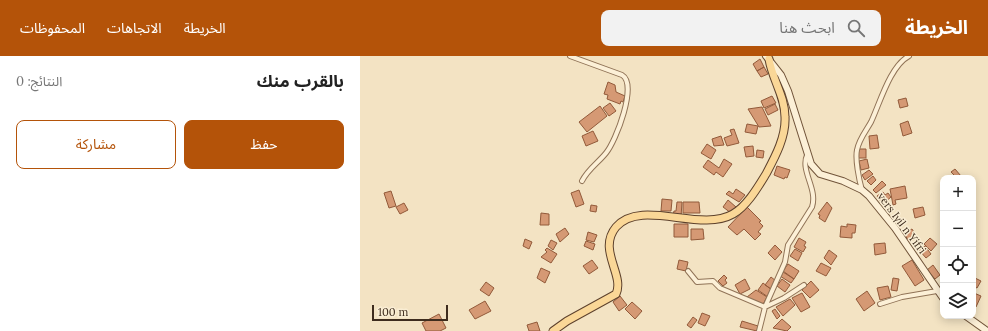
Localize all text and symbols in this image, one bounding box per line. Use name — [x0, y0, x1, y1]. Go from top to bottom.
search box — [601, 10, 881, 46]
text: الخريطة — [905, 15, 968, 39]
icon: search — [845, 17, 867, 39]
text: ابحث هنا — [779, 18, 835, 37]
text: المحفوظات — [20, 19, 85, 37]
text: الاتجاهات — [107, 19, 162, 37]
text: الخريطة — [184, 19, 226, 37]
text: بالقرب منك — [257, 70, 344, 92]
text: النتائج: 0 — [16, 73, 62, 90]
button: مشاركة — [16, 120, 176, 169]
button: حفظ — [184, 120, 344, 169]
map controls — [940, 175, 976, 319]
button: + — [940, 175, 976, 211]
street label: vers Iγil n Yifri — [874, 190, 930, 256]
button: − — [940, 211, 976, 247]
button: locate — [940, 247, 976, 283]
button: layers — [940, 283, 976, 319]
scale bar — [372, 303, 448, 322]
text: 100 m — [378, 305, 408, 319]

